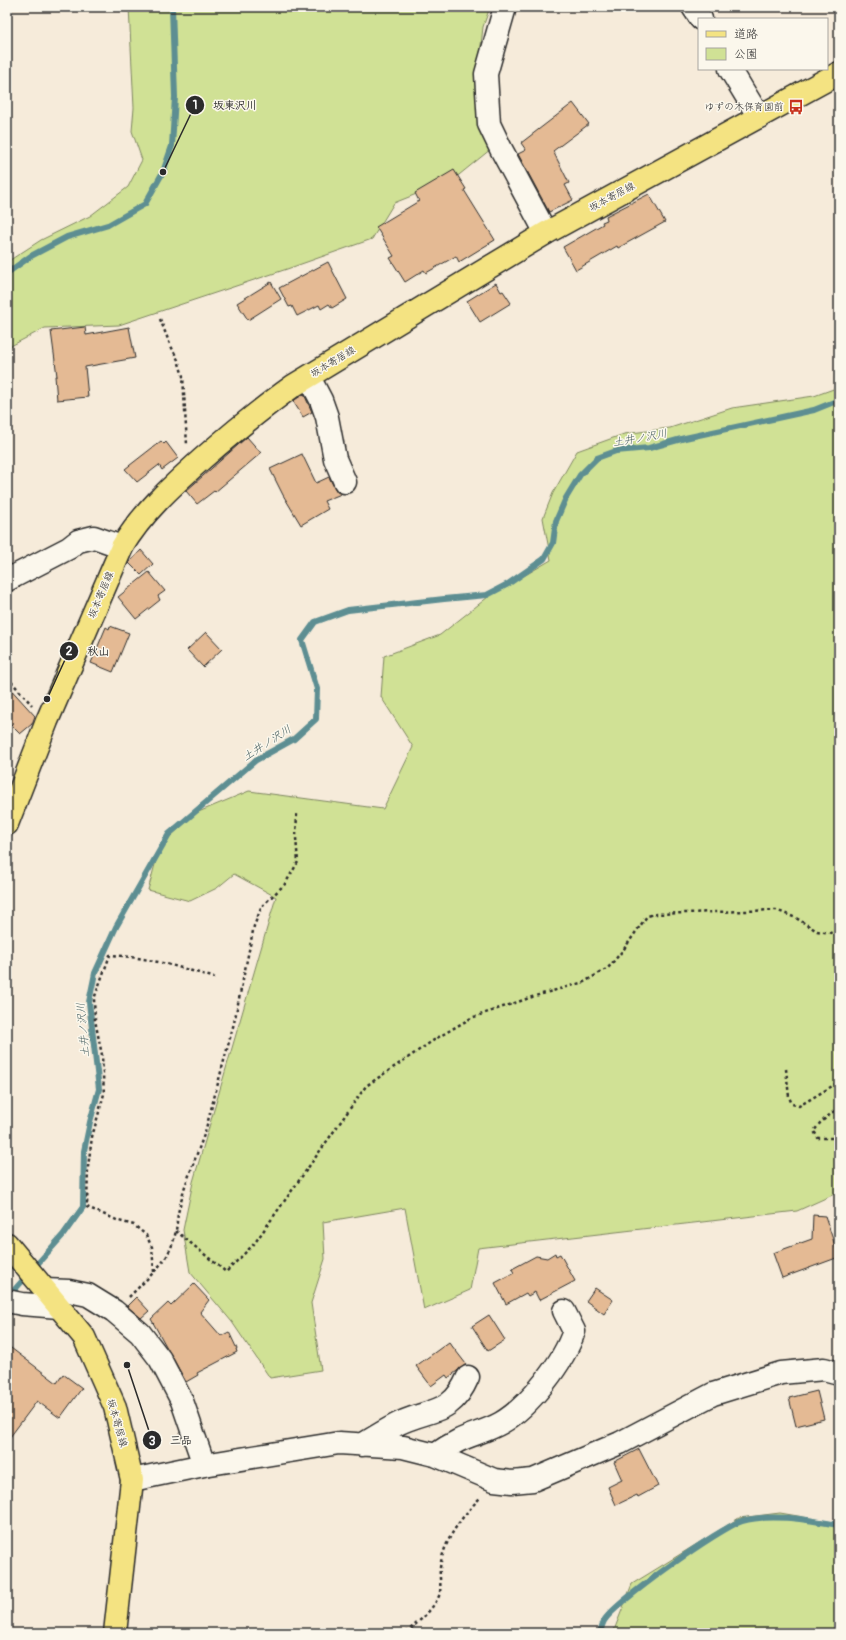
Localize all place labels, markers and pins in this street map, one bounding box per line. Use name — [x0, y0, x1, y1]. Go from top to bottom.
callout: 坂東沢川 — [185, 94, 265, 117]
bus stop icon: ゆずの木保育園前 — [787, 98, 805, 116]
place label: ゆずの木保育園前 — [704, 101, 784, 113]
callout: 秋山 — [59, 640, 117, 663]
callout: 三品 — [142, 1429, 200, 1452]

